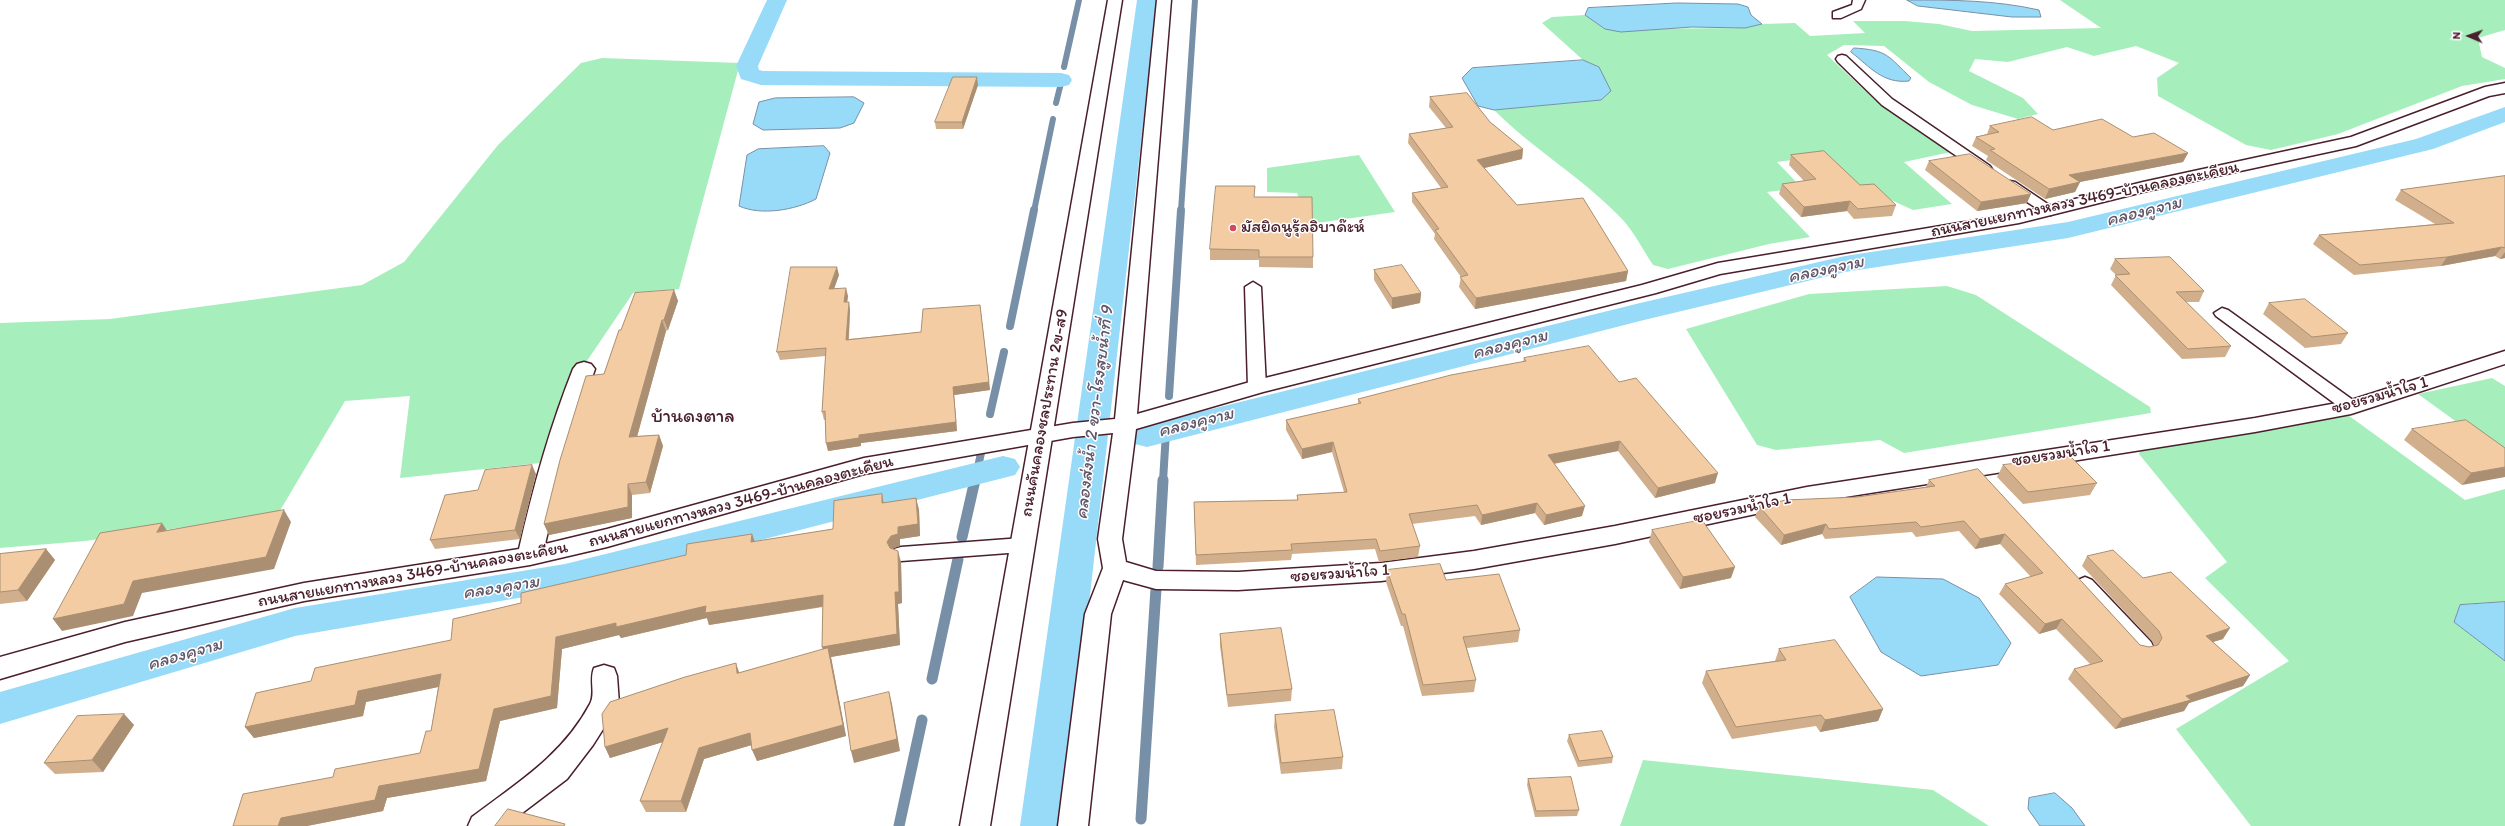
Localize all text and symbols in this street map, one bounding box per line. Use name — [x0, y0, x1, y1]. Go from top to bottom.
north arrow — [2449, 16, 2489, 56]
text: N — [2450, 32, 2463, 40]
street label: ถนนสายแยกทางหลวง 3469-บ้านคลองตะเคียน — [1929, 157, 2241, 243]
water label: คลองคูจาม — [2104, 192, 2184, 232]
place label: มัสยิดนูรุ้ลอิบาด๊ะห์ — [1241, 218, 1365, 238]
marker: มัสยิดนูรุ้ลอิบาด๊ะห์ — [1228, 223, 1238, 233]
water label: คลองคูจาม — [1786, 251, 1866, 289]
water label: คลองส่งน้ำ 2 ขวา-โรงสูบน้ำที่ 9 — [1071, 305, 1119, 521]
street label: ถนนคันคลองชลประทาน 2ข-ส9 — [1017, 308, 1073, 518]
water label: คลองคูจาม — [1470, 325, 1550, 365]
street label: ซอยรวมน้ำใจ 1 — [2330, 373, 2430, 419]
water label: คลองคูจาม — [1156, 403, 1236, 443]
district label: บ้านดงตาล — [651, 406, 735, 428]
street label: ซอยรวมน้ำใจ 1 — [2010, 436, 2112, 472]
street label: ถนนสายแยกทางหลวง 3469-บ้านคลองตะเคียน — [586, 451, 896, 553]
street label: ซอยรวมน้ำใจ 1 — [1691, 489, 1793, 529]
street label: ถนนสายแยกทางหลวง 3469-บ้านคลองตะเคียน — [256, 538, 570, 612]
street label: ซอยรวมน้ำใจ 1 — [1290, 560, 1390, 588]
water label: คลองคูจาม — [461, 571, 541, 605]
water label: คลองคูจาม — [145, 634, 225, 676]

